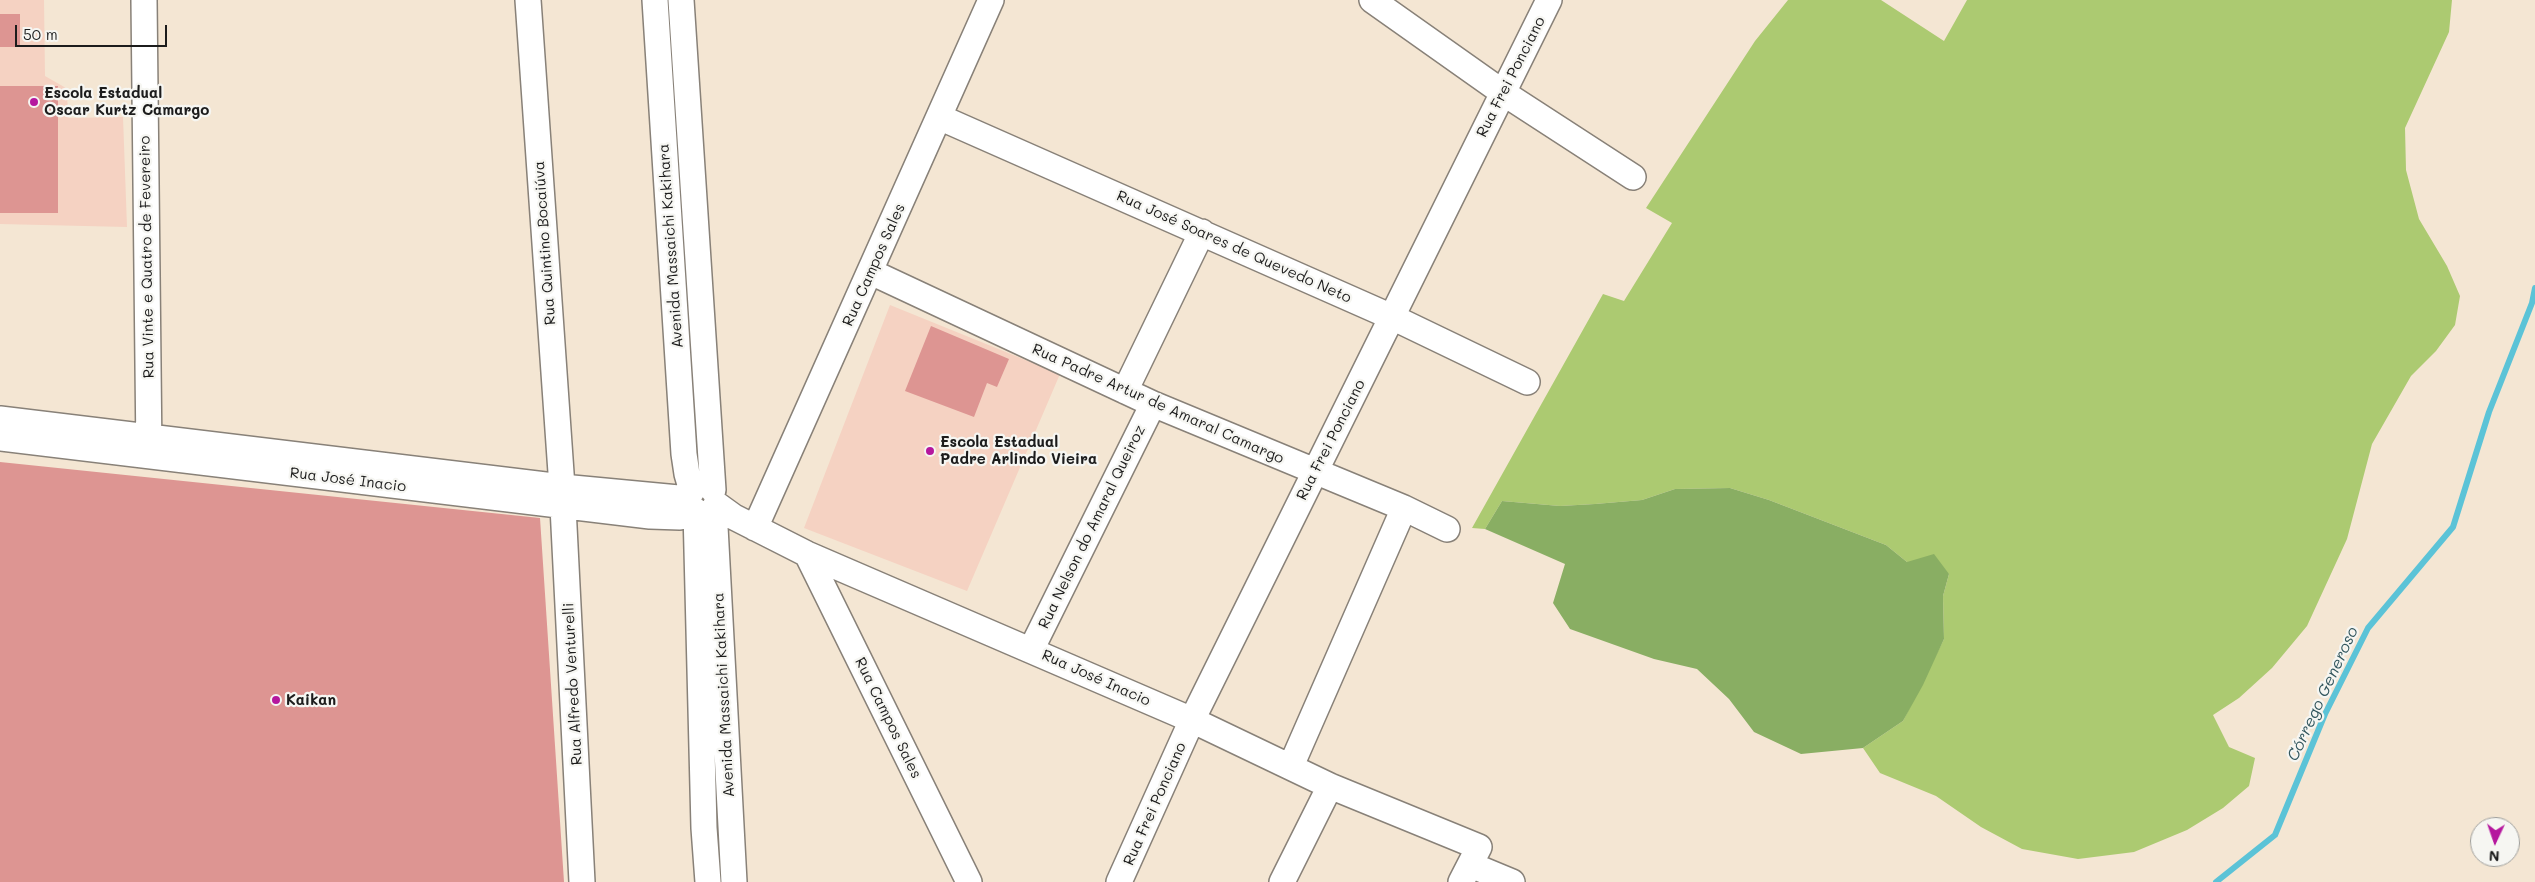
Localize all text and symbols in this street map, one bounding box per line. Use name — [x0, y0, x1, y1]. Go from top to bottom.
street label: Rua Frei Ponciano — [1473, 14, 1549, 140]
scale bar — [18, 15, 170, 47]
text: 50 m — [23, 24, 58, 44]
place label: Escola Estadual Oscar Kurtz Camargo — [44, 84, 209, 119]
marker: Escola Estadual Oscar Kurtz Camargo — [28, 96, 40, 108]
street label: Rua Vinte e Quatro de Fevereiro — [136, 136, 158, 378]
street label: Avenida Massaichi Kakihara — [655, 143, 687, 349]
street label: Rua Quintino Bocaiúva — [530, 160, 560, 326]
street label: Rua José Soares de Quevedo Neto — [1114, 187, 1354, 307]
street label: Rua Campos Sales — [839, 201, 909, 329]
street label: Rua Padre Artur de Amaral Camargo — [1029, 340, 1287, 468]
street label: Rua Frei Ponciano — [1293, 377, 1369, 503]
street label: Rua Nelson do Amaral Queiroz — [1035, 422, 1149, 632]
place label: Escola Estadual Padre Arlindo Vieira — [940, 433, 1097, 468]
marker: Escola Estadual Padre Arlindo Vieira — [924, 445, 936, 457]
street label: Rua José Inacio — [289, 464, 407, 496]
street label: Avenida Massaichi Kakihara — [710, 592, 738, 798]
street label: Rua Alfredo Venturelli — [560, 602, 586, 766]
water label: Córrego Generoso — [2283, 624, 2363, 764]
street label: Rua José Inacio — [1039, 646, 1153, 710]
street label: Rua Campos Sales — [851, 655, 925, 781]
place label: Kaikan — [286, 691, 336, 709]
marker: Kaikan — [270, 694, 282, 706]
street label: Rua Frei Ponciano — [1120, 740, 1190, 868]
north arrow — [2470, 817, 2520, 867]
text: N — [2488, 847, 2500, 866]

